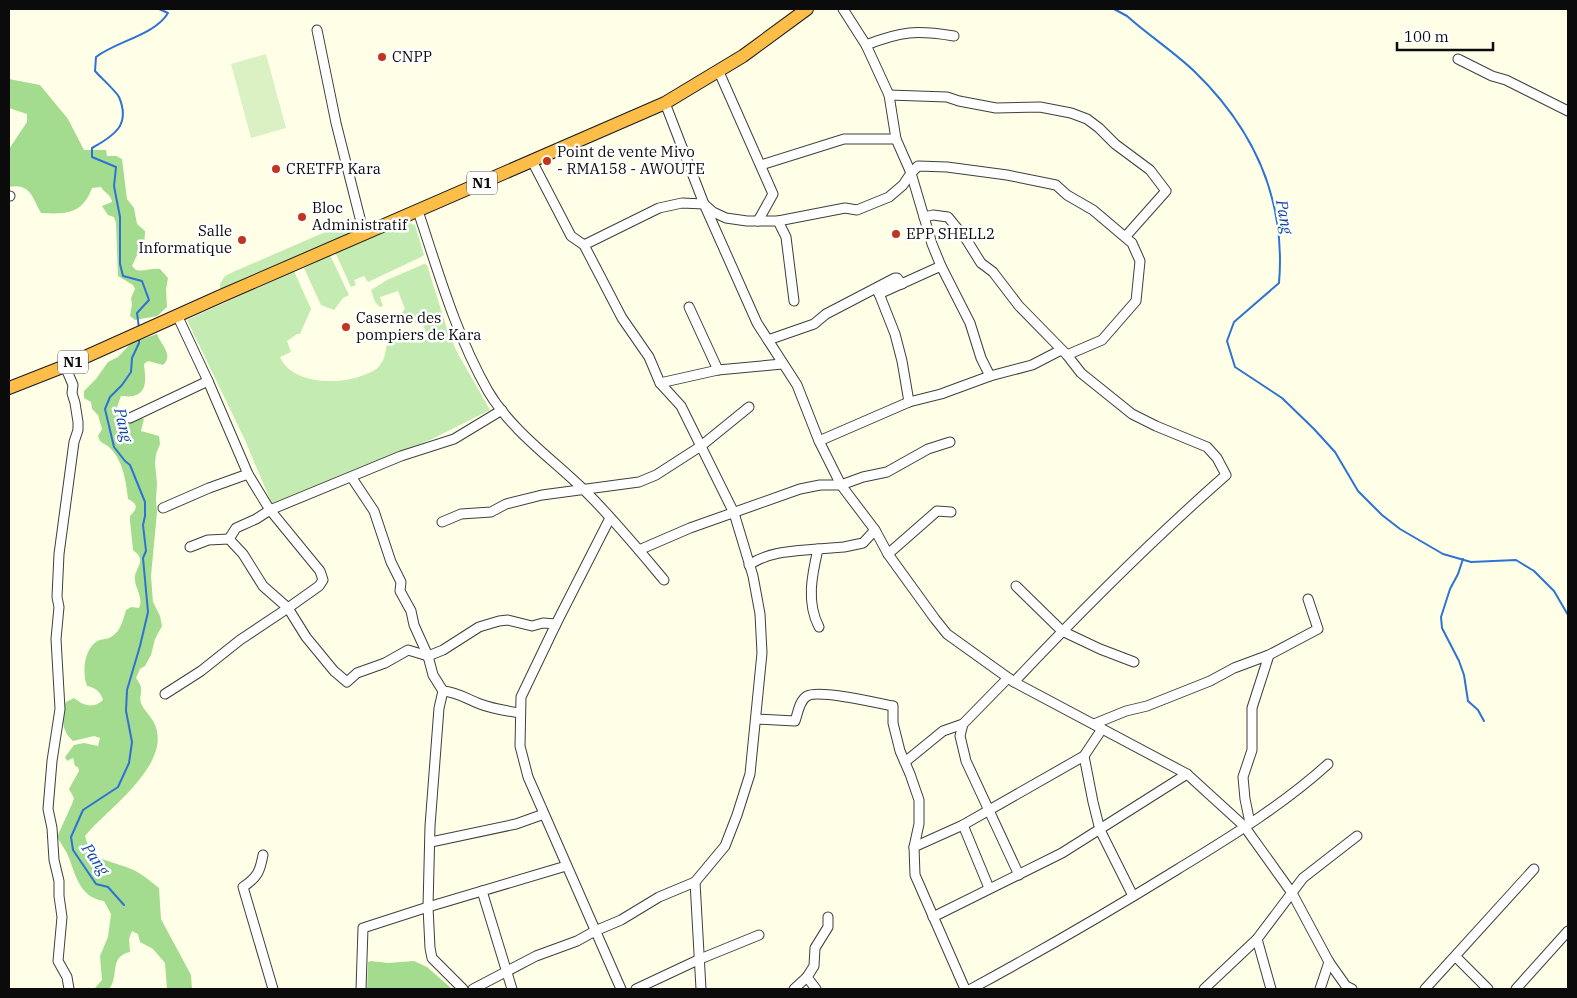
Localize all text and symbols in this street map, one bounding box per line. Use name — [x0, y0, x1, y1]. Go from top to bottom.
scale bar — [1397, 20, 1493, 52]
text: 100 m — [1404, 27, 1449, 46]
place label: CNPP — [392, 47, 432, 66]
marker: CNPP — [376, 51, 388, 63]
place label: Point de vente Mivo - RMA158 - AWOUTE — [557, 142, 705, 178]
marker: Point de vente Mivo - RMA158 - AWOUTE — [541, 155, 553, 167]
place label: CRETFP Kara — [286, 159, 381, 178]
marker: CRETFP Kara — [270, 163, 282, 175]
road number: N1 — [467, 172, 497, 194]
water label: Pang — [1272, 197, 1298, 236]
place label: Bloc Administratif — [312, 198, 408, 234]
marker: Bloc Administratif — [296, 211, 308, 223]
place label: Salle Informatique — [138, 221, 232, 257]
place label: EPP SHELL2 — [906, 224, 995, 243]
marker: EPP SHELL2 — [890, 228, 902, 240]
marker: Salle Informatique — [236, 234, 248, 246]
place label: Caserne des pompiers de Kara — [356, 308, 482, 344]
marker: Caserne des pompiers de Kara — [340, 321, 352, 333]
road number: N1 — [58, 351, 88, 374]
water label: Pang — [110, 405, 138, 444]
water label: Pang — [77, 838, 114, 879]

